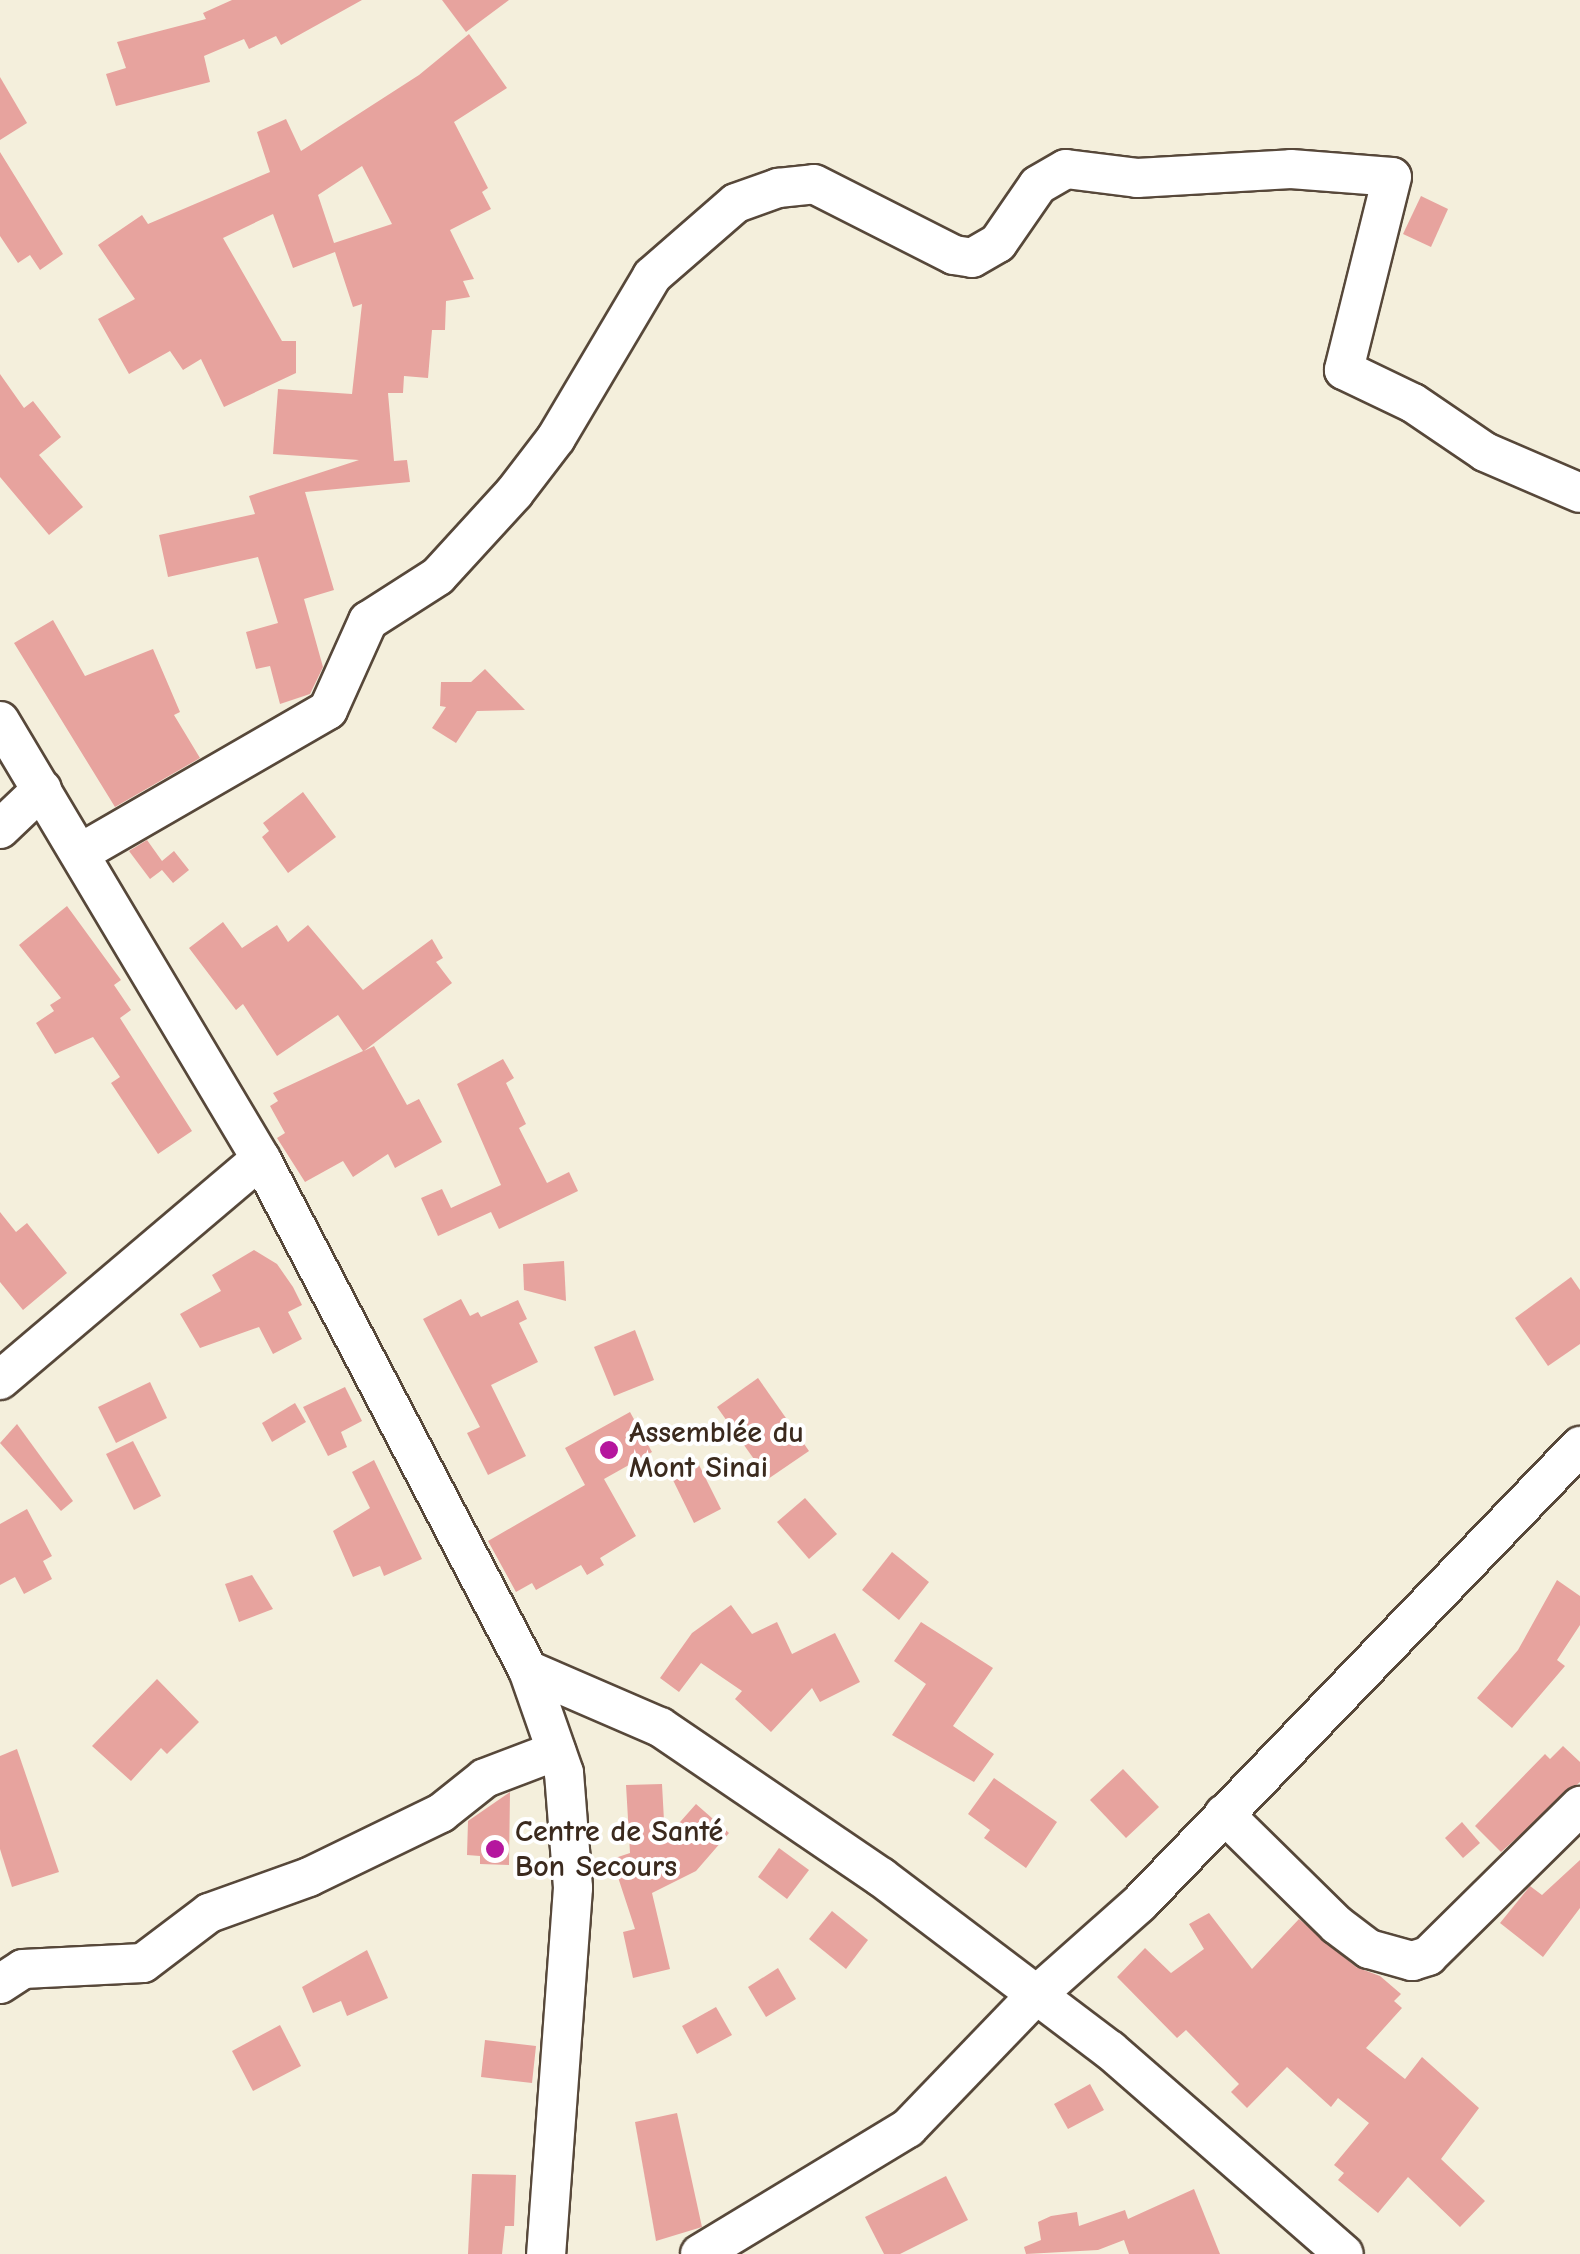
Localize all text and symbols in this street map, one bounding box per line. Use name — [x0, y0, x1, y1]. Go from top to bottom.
place label: Assemblée du Mont Sinai — [629, 1415, 804, 1486]
marker: Assemblée du Mont Sinai — [598, 1439, 620, 1461]
place label: Centre de Santé Bon Secours — [515, 1814, 723, 1884]
marker: Centre de Santé Bon Secours — [484, 1838, 506, 1860]

